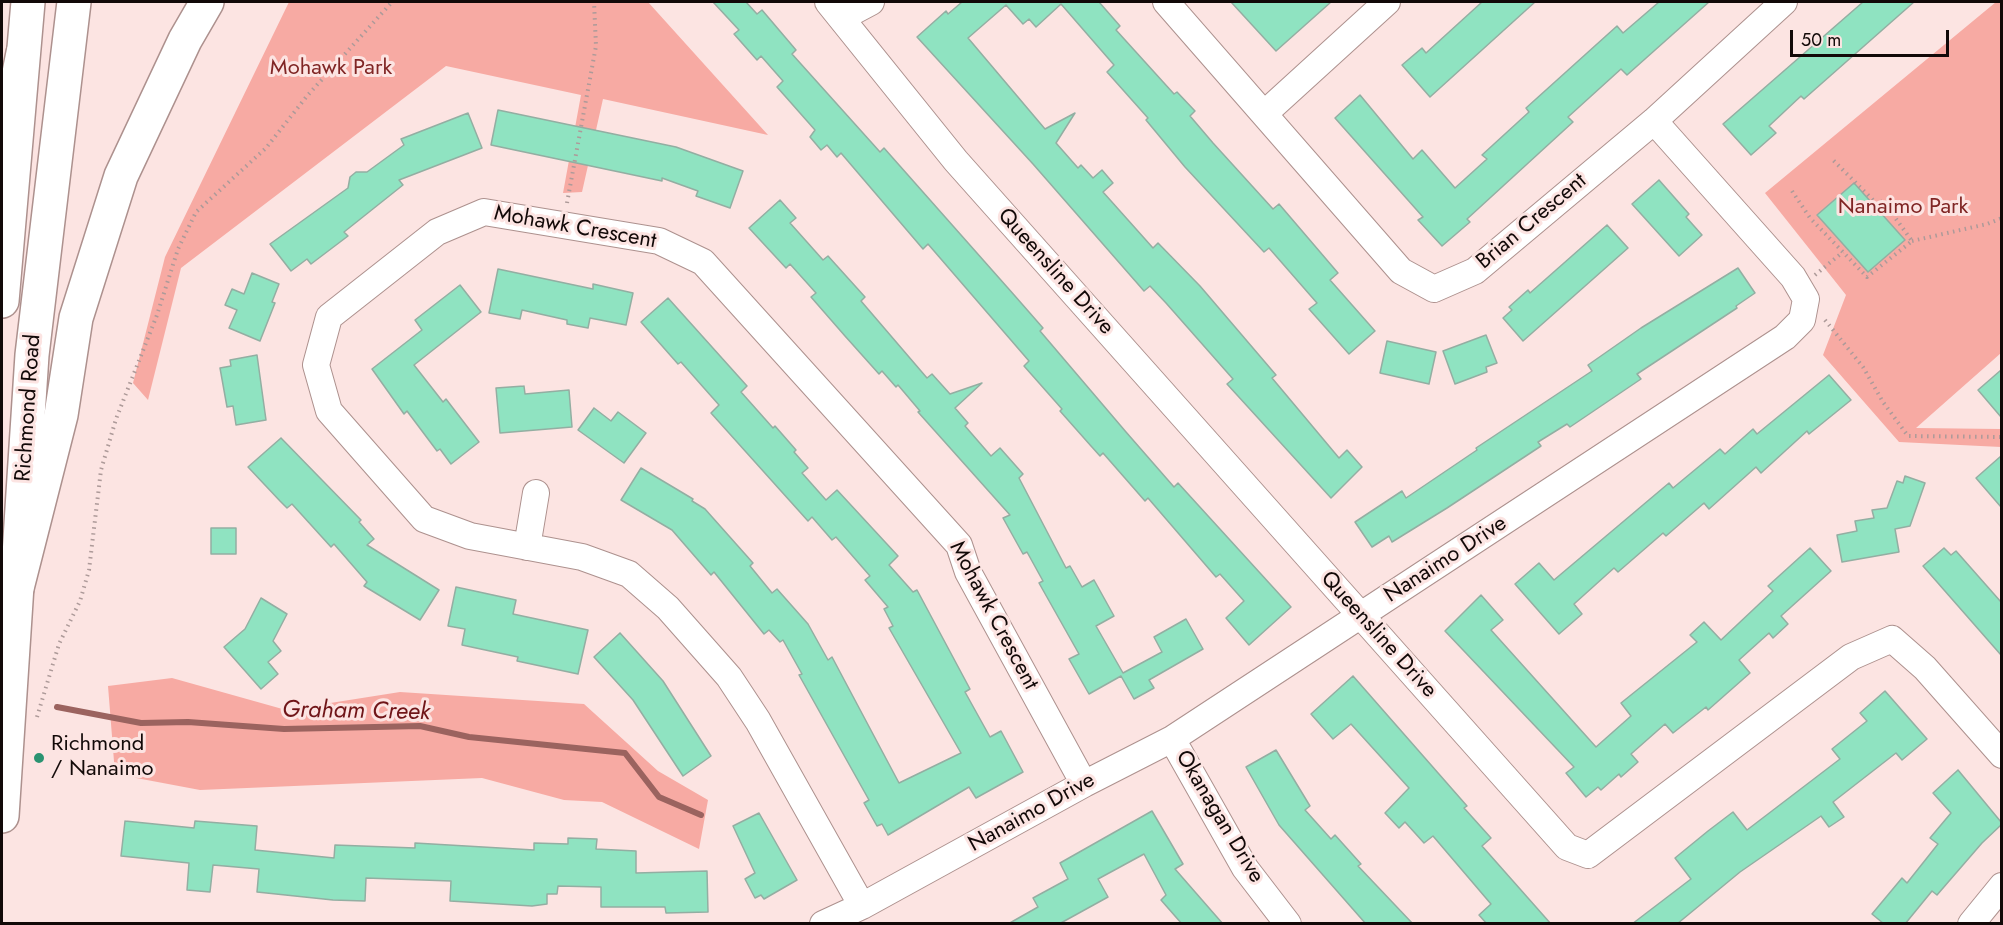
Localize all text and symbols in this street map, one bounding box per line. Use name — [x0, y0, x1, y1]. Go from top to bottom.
scale bar — [1793, 18, 1952, 56]
text: 50 m — [1801, 27, 1841, 53]
park label: Mohawk Park — [270, 56, 392, 82]
street label: Brian Crescent — [1472, 168, 1592, 276]
park label: Nanaimo Park — [1838, 195, 1968, 221]
street label: Mohawk Crescent — [492, 201, 658, 255]
street label: Queensline Drive — [991, 203, 1119, 341]
street label: Richmond Road — [11, 334, 47, 482]
street label: Nanaimo Drive — [1380, 511, 1512, 609]
street label: Mohawk Crescent — [943, 537, 1043, 695]
street label: Queensline Drive — [1314, 566, 1442, 704]
water label: Graham Creek — [282, 696, 430, 728]
place label: Richmond / Nanaimo — [51, 732, 154, 784]
street label: Okanagan Drive — [1169, 746, 1269, 888]
marker: Richmond / Nanaimo — [32, 751, 46, 765]
street label: Nanaimo Drive — [964, 767, 1100, 859]

